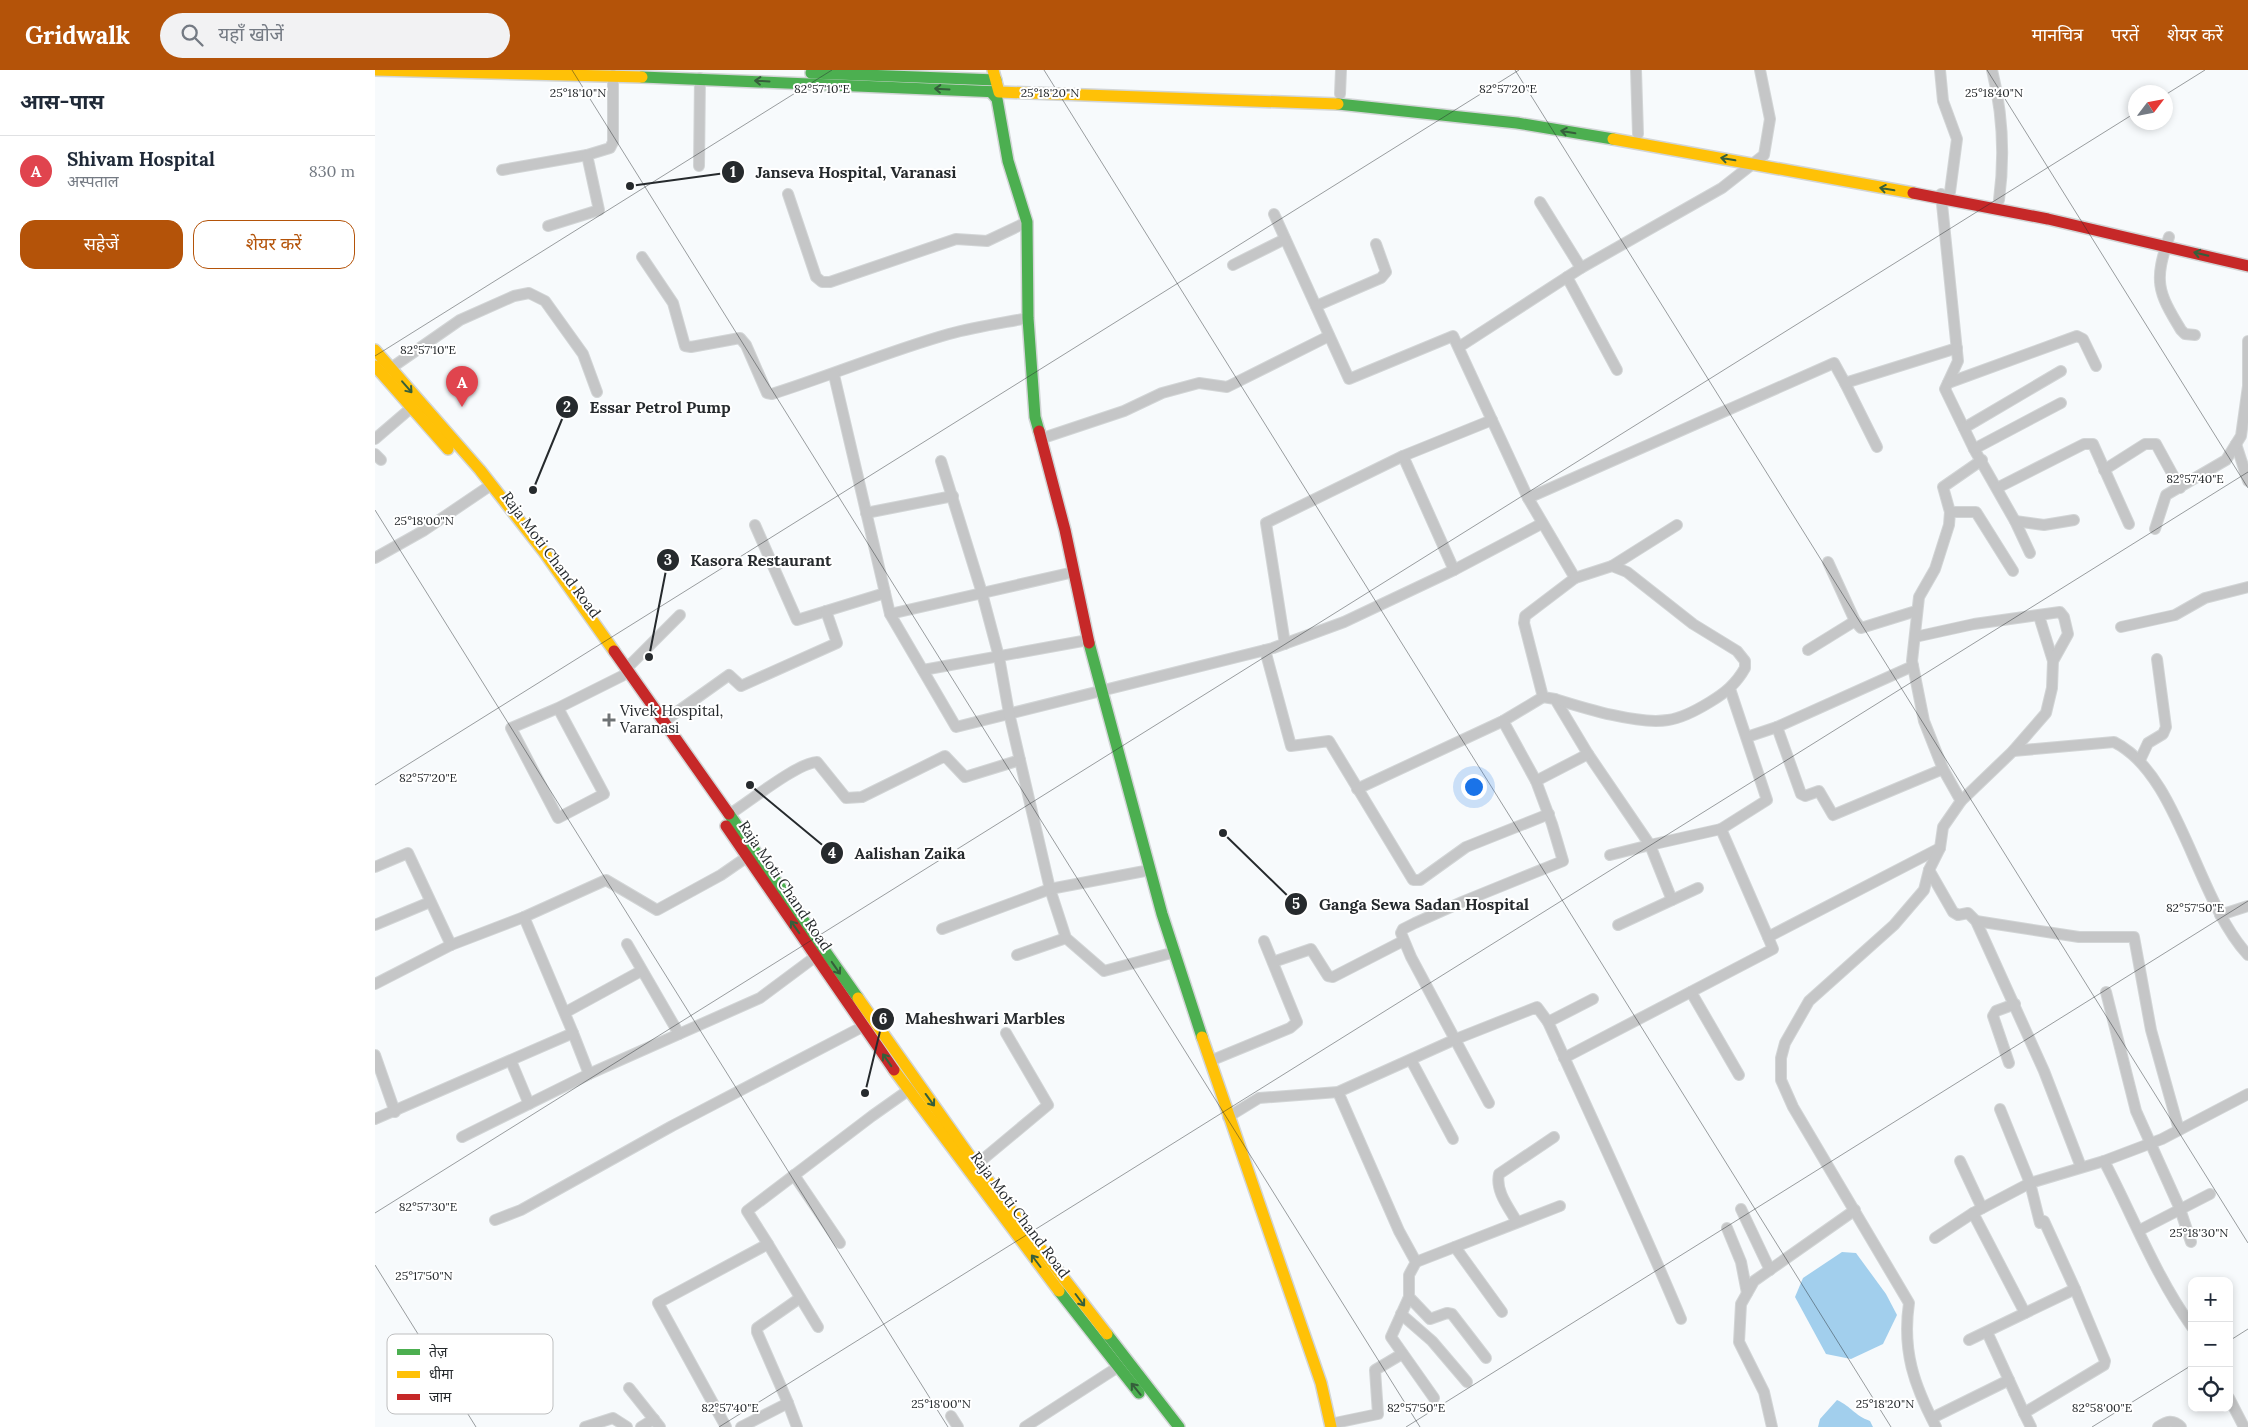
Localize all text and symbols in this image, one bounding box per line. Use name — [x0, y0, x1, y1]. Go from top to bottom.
search box — [160, 13, 510, 58]
text: Gridwalk — [25, 20, 130, 51]
icon: search — [178, 21, 206, 49]
text: यहाँ खोजें — [218, 22, 284, 46]
text: मानचित्र — [2032, 23, 2083, 46]
text: परतें — [2111, 23, 2139, 46]
text: शेयर करें — [2167, 23, 2223, 46]
one-way arrow — [755, 76, 771, 86]
text: 82°57'10"E — [794, 81, 850, 96]
text: 82°57'20"E — [1479, 81, 1537, 96]
text: 25°18'10"N — [550, 85, 606, 100]
one-way arrow — [935, 85, 951, 94]
text: 25°18'20"N — [1021, 85, 1079, 100]
text: 25°18'40"N — [1965, 85, 2023, 100]
north arrow — [2128, 85, 2173, 130]
text: आस-पास — [20, 88, 104, 115]
one-way arrow — [1560, 126, 1576, 136]
text: Shivam Hospital — [67, 147, 215, 171]
one-way arrow — [1720, 154, 1736, 164]
callout: Janseva Hospital, Varanasi — [721, 157, 967, 188]
text: A — [31, 161, 41, 181]
text: 830 m — [309, 161, 355, 181]
text: 1 — [730, 162, 736, 181]
text: Janseva Hospital, Varanasi — [755, 162, 957, 182]
text: अस्पताल — [67, 171, 119, 191]
one-way arrow — [1880, 184, 1896, 193]
button: सहेजें — [20, 220, 183, 269]
button: शेयर करें — [193, 220, 355, 269]
one-way arrow — [2193, 249, 2209, 258]
text: 82°57'10"E — [400, 342, 456, 357]
pin: A — [446, 366, 478, 407]
one-way arrow — [402, 380, 413, 393]
callout: Essar Petrol Pump — [554, 392, 740, 423]
text: 2 — [563, 397, 571, 416]
text: Essar Petrol Pump — [590, 397, 731, 417]
text: 82°57'40"E — [2166, 471, 2224, 486]
street label: Raja Moti Chand Road — [498, 488, 605, 622]
text: 25°18'00"N — [394, 513, 454, 528]
callout: Kasora Restaurant — [655, 545, 842, 576]
text: 3 — [664, 550, 672, 569]
text: Kasora Restaurant — [690, 550, 832, 570]
place label: Vivek Hospital, Varanasi — [619, 701, 723, 737]
marker: Vivek Hospital, Varanasi — [602, 713, 616, 727]
text: 82°57'20"E — [399, 770, 457, 785]
your location — [1461, 774, 1487, 800]
street label: Raja Moti Chand Road — [735, 817, 836, 955]
callout: Aalishan Zaika — [820, 838, 975, 869]
text: 4 — [828, 843, 836, 862]
text: Aalishan Zaika — [855, 843, 966, 863]
callout: Ganga Sewa Sadan Hospital — [1284, 888, 1539, 919]
text: 5 — [1292, 894, 1300, 913]
text: Ganga Sewa Sadan Hospital — [1319, 894, 1529, 914]
text: 82°57'50"E — [2166, 900, 2224, 915]
one-way arrow — [790, 920, 800, 934]
one-way arrow — [831, 960, 841, 974]
callout: Maheshwari Marbles — [870, 1003, 1075, 1034]
text: Maheshwari Marbles — [905, 1008, 1065, 1028]
text: 6 — [879, 1009, 887, 1028]
one-way arrow — [882, 1053, 892, 1067]
one-way arrow — [925, 1093, 935, 1107]
street label: Raja Moti Chand Road — [967, 1148, 1074, 1282]
text: 82°57'30"E — [399, 1199, 457, 1214]
text: 25°18'30"N — [2170, 1225, 2228, 1240]
one-way arrow — [1031, 1255, 1042, 1268]
text: 25°17'50"N — [395, 1268, 453, 1283]
map controls — [2188, 1277, 2233, 1412]
button: + — [2188, 1277, 2233, 1322]
one-way arrow — [1074, 1293, 1085, 1306]
button: − — [2188, 1322, 2233, 1367]
legend — [387, 1334, 553, 1414]
text: तेज़ — [429, 1343, 448, 1361]
text: धीमा — [429, 1365, 454, 1383]
button: locate — [2188, 1367, 2233, 1412]
one-way arrow — [1131, 1383, 1142, 1396]
text: जाम — [429, 1388, 452, 1406]
text: 25°18'00"N — [911, 1396, 971, 1411]
text: 25°18'20"N — [1856, 1396, 1914, 1411]
text: 82°57'40"E — [701, 1400, 759, 1415]
text: 82°57'50"E — [1387, 1400, 1445, 1415]
text: 82°58'00"E — [2072, 1400, 2132, 1415]

